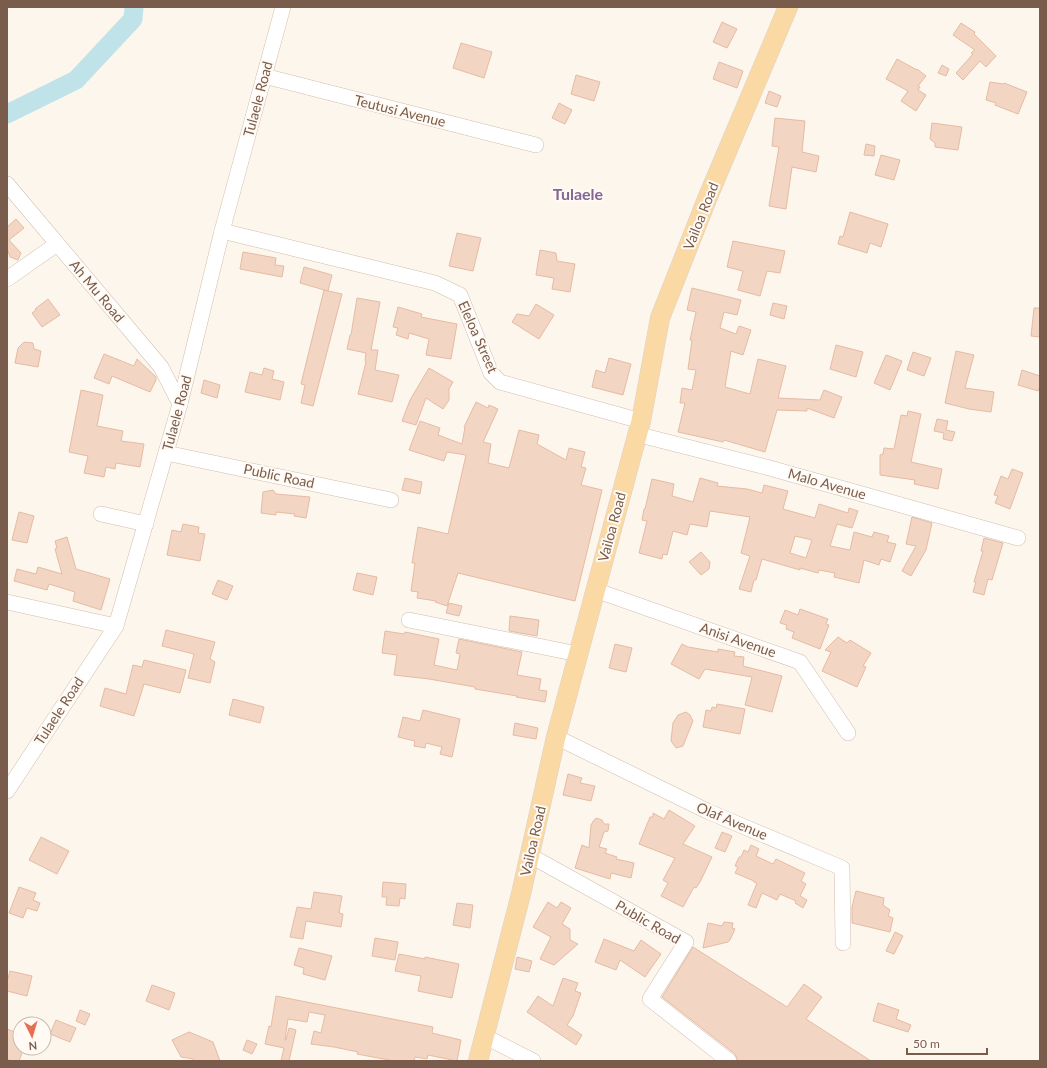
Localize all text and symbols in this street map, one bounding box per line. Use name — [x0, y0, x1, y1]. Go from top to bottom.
street label: Tulaele Road — [239, 59, 276, 139]
street label: Teutusi Avenue — [353, 91, 448, 130]
street label: Vailoa Road — [679, 179, 722, 252]
district label: Tulaele — [553, 184, 604, 203]
street label: Ah Mu Road — [66, 256, 128, 325]
street label: Eleloa Street — [455, 298, 502, 376]
street label: Tulaele Road — [158, 373, 195, 453]
street label: Public Road — [242, 460, 316, 491]
street label: Malo Avenue — [786, 464, 868, 503]
street label: Vailoa Road — [594, 490, 629, 564]
street label: Anisi Avenue — [698, 619, 779, 661]
street label: Tulaele Road — [30, 674, 87, 748]
street label: Olaf Avenue — [694, 798, 770, 843]
street label: Vailoa Road — [516, 804, 549, 878]
street label: Public Road — [613, 896, 684, 947]
north arrow — [12, 1016, 52, 1056]
scale bar — [907, 1030, 987, 1056]
text: 50 m — [913, 1036, 940, 1051]
text: N — [28, 1040, 38, 1053]

